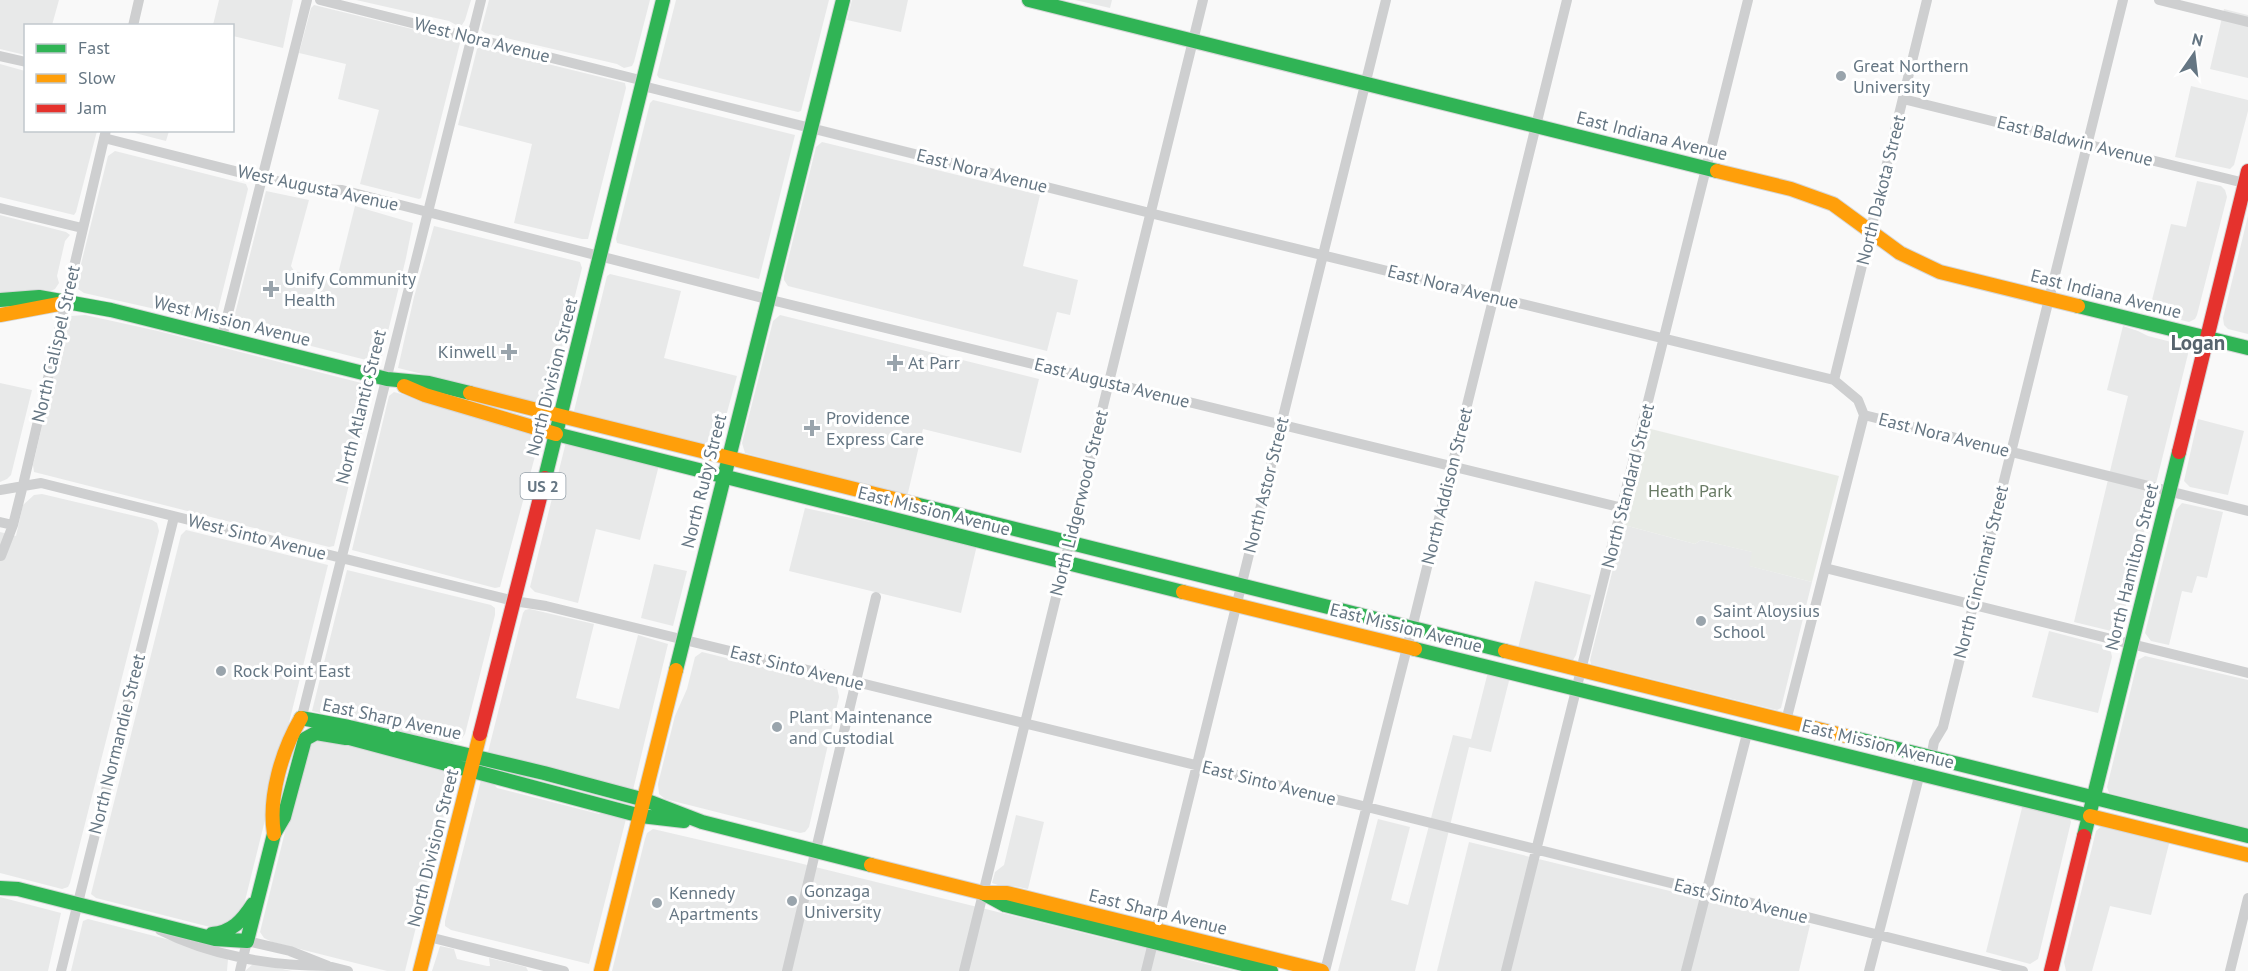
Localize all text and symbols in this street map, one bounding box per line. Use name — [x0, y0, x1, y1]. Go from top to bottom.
street label: West Nora Avenue — [412, 12, 552, 67]
legend — [24, 24, 234, 132]
north arrow — [2164, 24, 2224, 84]
text: N — [2190, 28, 2205, 50]
text: Fast — [78, 36, 110, 59]
place label: Great Northern University — [1853, 54, 1969, 98]
text: Slow — [78, 66, 116, 89]
marker: Great Northern University — [1834, 69, 1848, 83]
text: Jam — [77, 96, 107, 119]
street label: East Indiana Avenue — [1574, 106, 1730, 165]
street label: East Baldwin Avenue — [1995, 110, 2155, 171]
street label: North Dakota Street — [1851, 113, 1910, 267]
street label: East Nora Avenue — [914, 143, 1050, 198]
street label: West Augusta Avenue — [236, 159, 401, 216]
street label: East Nora Avenue — [1385, 259, 1521, 314]
street label: North Calispel Street — [26, 263, 85, 425]
street label: East Indiana Avenue — [2028, 264, 2184, 323]
place label: Unify Community Health — [284, 267, 417, 311]
marker: Unify Community Health — [262, 280, 280, 298]
street label: West Mission Avenue — [151, 290, 313, 351]
street label: North Division Street — [521, 296, 582, 458]
street label: North Atlantic Street — [330, 327, 391, 487]
district label: Logan — [2171, 329, 2225, 356]
place label: Kinwell — [438, 340, 497, 363]
marker: Kinwell — [500, 343, 518, 361]
place label: At Parr — [908, 351, 960, 374]
street label: East Augusta Avenue — [1032, 352, 1192, 413]
marker: At Parr — [886, 354, 904, 372]
street label: North Standard Street — [1596, 401, 1659, 571]
street label: North Addison Street — [1416, 405, 1477, 567]
place label: Providence Express Care — [826, 406, 924, 450]
street label: East Nora Avenue — [1876, 407, 2012, 462]
street label: North Lidgerwood Street — [1044, 408, 1113, 598]
street label: North Ruby Street — [676, 411, 731, 550]
street label: North Astor Street — [1238, 415, 1294, 555]
marker: Providence Express Care — [803, 419, 821, 437]
road number: US 2 — [520, 473, 566, 499]
park label: Heath Park — [1648, 479, 1732, 502]
street label: East Mission Avenue — [856, 480, 1013, 541]
street label: North Hamilton Street — [2100, 481, 2163, 653]
street label: North Cincinnati Street — [1948, 483, 2013, 661]
street label: West Sinto Avenue — [185, 508, 329, 565]
street label: East Mission Avenue — [1328, 597, 1485, 658]
place label: Saint Aloysius School — [1713, 599, 1820, 643]
marker: Saint Aloysius School — [1694, 614, 1708, 628]
street label: East Sinto Avenue — [728, 640, 867, 695]
street label: North Normandie Street — [83, 651, 150, 836]
place label: Rock Point East — [233, 659, 350, 682]
marker: Rock Point East — [214, 664, 228, 678]
street label: East Sharp Avenue — [320, 693, 464, 744]
place label: Plant Maintenance and Custodial — [789, 705, 932, 749]
street label: East Mission Avenue — [1800, 713, 1957, 774]
marker: Plant Maintenance and Custodial — [770, 720, 784, 734]
street label: East Sinto Avenue — [1200, 755, 1339, 810]
street label: North Division Street — [402, 767, 463, 929]
street label: East Sinto Avenue — [1672, 873, 1811, 928]
place label: Gonzaga University — [804, 879, 882, 923]
place label: Kennedy Apartments — [669, 881, 758, 925]
street label: East Sharp Avenue — [1087, 883, 1230, 940]
marker: Gonzaga University — [785, 894, 799, 908]
marker: Kennedy Apartments — [650, 896, 664, 910]

